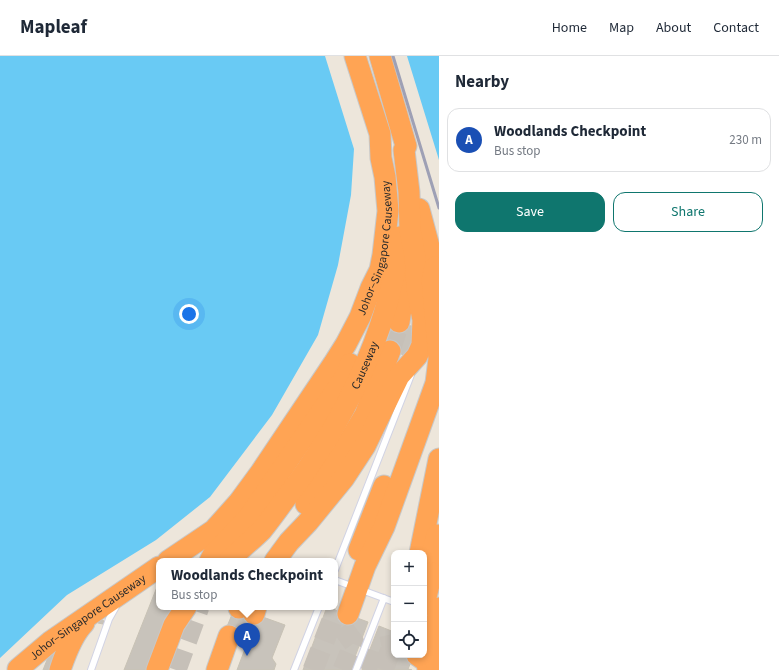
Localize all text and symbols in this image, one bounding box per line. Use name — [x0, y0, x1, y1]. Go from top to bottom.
text: Mapleaf — [20, 14, 87, 41]
text: Home — [552, 18, 587, 38]
text: Map — [609, 18, 634, 38]
text: About — [656, 18, 691, 38]
text: Contact — [713, 18, 759, 38]
text: Nearby — [455, 70, 509, 94]
text: Woodlands Checkpoint — [494, 121, 646, 142]
text: A — [465, 131, 473, 149]
text: 230 m — [729, 131, 762, 149]
text: Bus stop — [494, 142, 540, 160]
street label: Johor–Singapore Causeway — [353, 179, 397, 318]
button: Save — [455, 192, 605, 232]
button: Share — [613, 192, 763, 232]
your location — [179, 304, 199, 324]
street label: Causeway — [347, 339, 383, 392]
map controls — [391, 550, 427, 658]
button: + — [391, 550, 427, 586]
popup — [156, 558, 338, 610]
text: Woodlands Checkpoint — [171, 565, 323, 586]
street label: Johor–Singapore Causeway — [26, 570, 150, 665]
text: Bus stop — [171, 586, 217, 604]
button: − — [391, 586, 427, 622]
button: locate — [391, 622, 427, 658]
pin: A — [234, 623, 260, 656]

